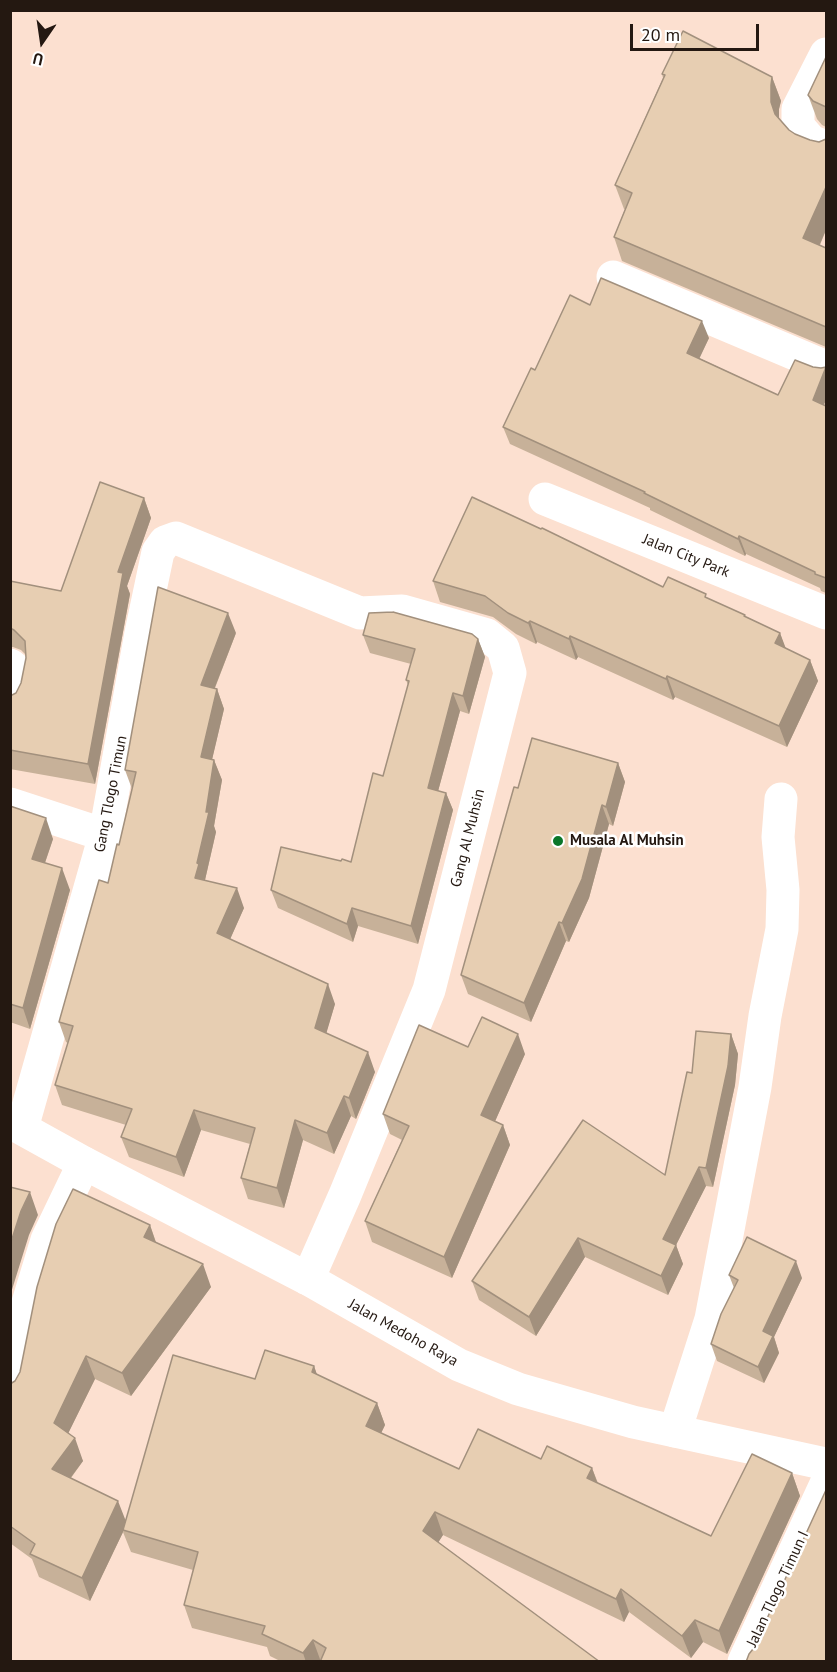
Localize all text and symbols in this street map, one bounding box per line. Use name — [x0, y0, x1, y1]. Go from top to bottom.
north arrow — [12, 12, 72, 72]
scale bar — [633, 12, 762, 50]
text: 20 m — [641, 23, 680, 46]
text: U — [31, 49, 45, 70]
street label: Jalan City Park — [640, 530, 732, 582]
street label: Gang Tlogo Timun — [91, 734, 131, 854]
street label: Gang Al Muhsin — [447, 787, 489, 889]
place label: Musala Al Muhsin — [570, 832, 684, 850]
marker: Musala Al Muhsin — [551, 834, 565, 848]
street label: Jalan Medoho Raya — [345, 1295, 461, 1371]
street label: Jalan Tlogo Timun I — [743, 1528, 813, 1650]

